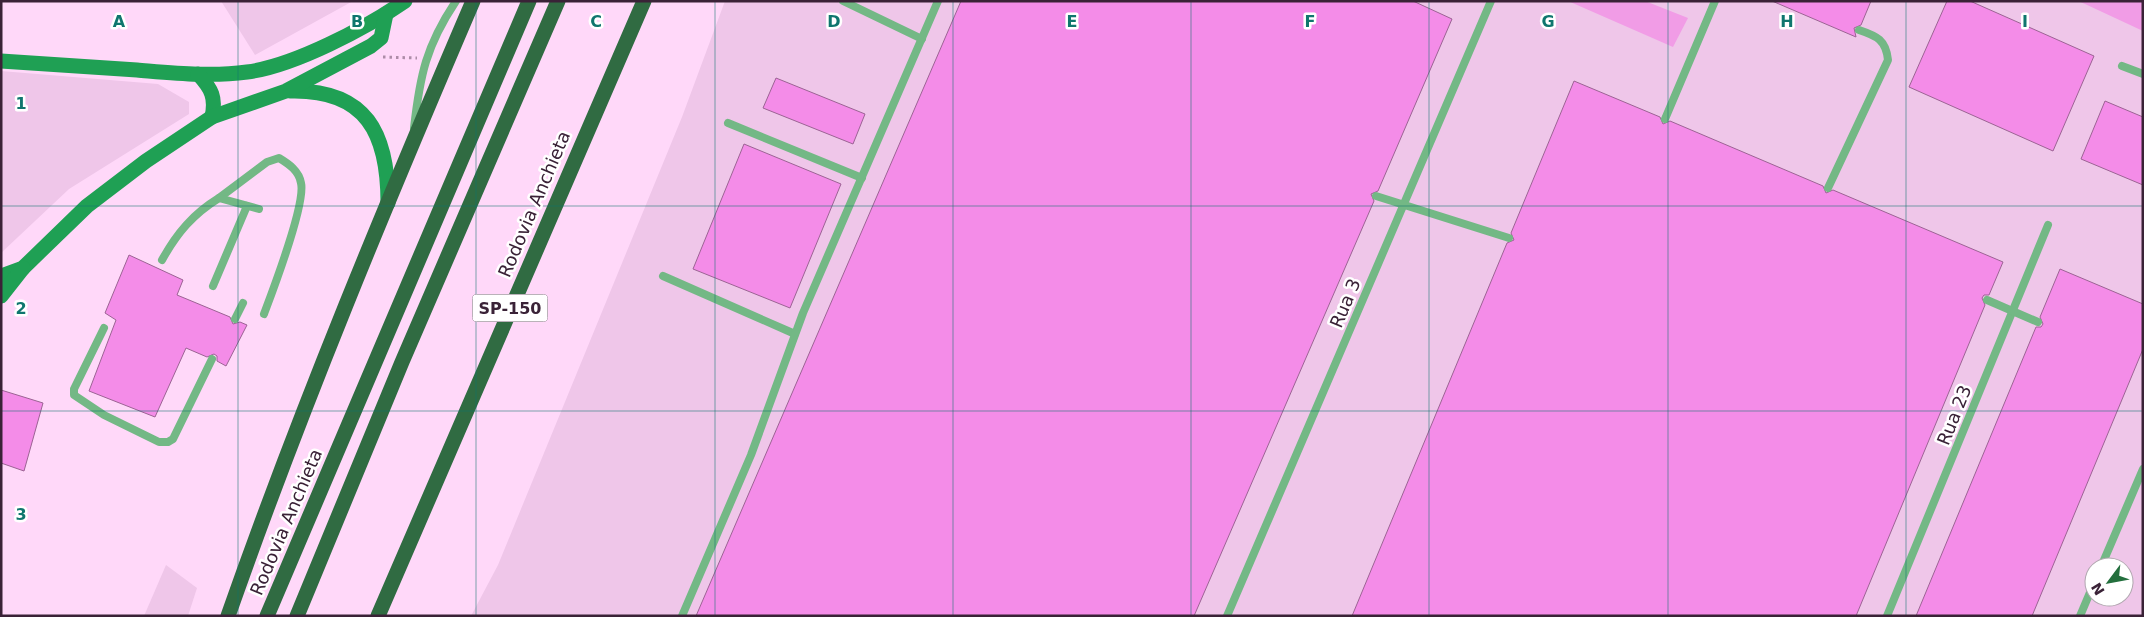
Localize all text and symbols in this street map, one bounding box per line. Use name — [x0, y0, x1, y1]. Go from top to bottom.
text: A — [113, 12, 126, 31]
text: B — [351, 12, 363, 31]
text: C — [590, 12, 602, 31]
text: D — [827, 12, 841, 31]
text: E — [1067, 12, 1077, 31]
text: F — [1305, 12, 1315, 31]
text: G — [1541, 12, 1555, 31]
text: H — [1780, 12, 1794, 31]
text: I — [2022, 12, 2028, 31]
text: 1 — [15, 94, 27, 113]
street label: Rodovia Anchieta — [494, 128, 574, 280]
street label: Rua 3 — [1325, 275, 1365, 331]
road number: SP-150 — [472, 294, 548, 322]
text: 2 — [15, 299, 27, 318]
street label: Rua 23 — [1933, 382, 1975, 448]
street label: Rodovia Anchieta — [246, 446, 326, 598]
text: 3 — [15, 505, 27, 524]
north arrow — [2084, 557, 2134, 607]
text: N — [2088, 580, 2108, 598]

